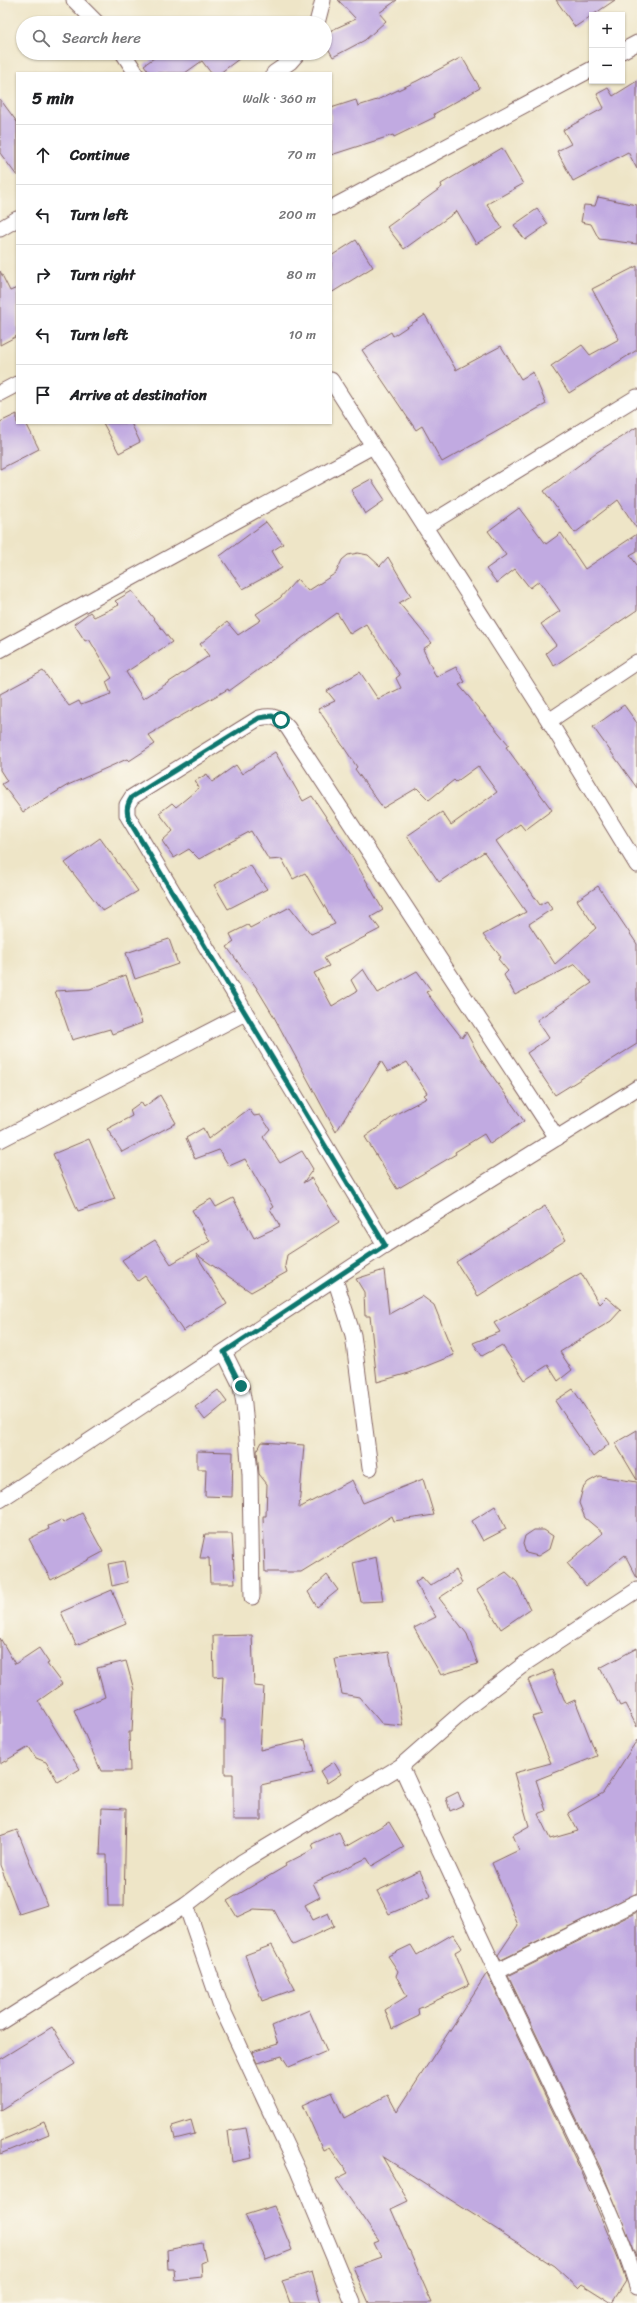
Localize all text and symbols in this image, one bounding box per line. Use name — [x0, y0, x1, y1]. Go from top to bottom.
map controls — [589, 12, 625, 84]
button: + — [589, 12, 625, 48]
search box — [16, 16, 332, 60]
text: Search here — [62, 25, 141, 51]
icon: search — [30, 27, 52, 49]
button: − — [589, 48, 625, 84]
text: 5 min — [32, 83, 74, 113]
text: Walk · 360 m — [242, 87, 316, 110]
text: Continue — [70, 142, 130, 168]
text: 70 m — [287, 143, 316, 166]
icon: ahead — [32, 144, 54, 166]
text: Turn left — [70, 202, 128, 228]
text: 200 m — [279, 203, 316, 226]
icon: left — [32, 204, 54, 226]
text: Turn right — [70, 262, 135, 288]
text: 80 m — [287, 263, 316, 286]
icon: right — [32, 264, 54, 286]
text: Turn left — [70, 322, 128, 348]
text: 10 m — [289, 323, 316, 346]
icon: left — [32, 324, 54, 346]
text: Arrive at destination — [70, 382, 207, 408]
icon: arrive — [32, 384, 54, 406]
route start — [272, 711, 290, 729]
route end — [232, 1377, 250, 1395]

